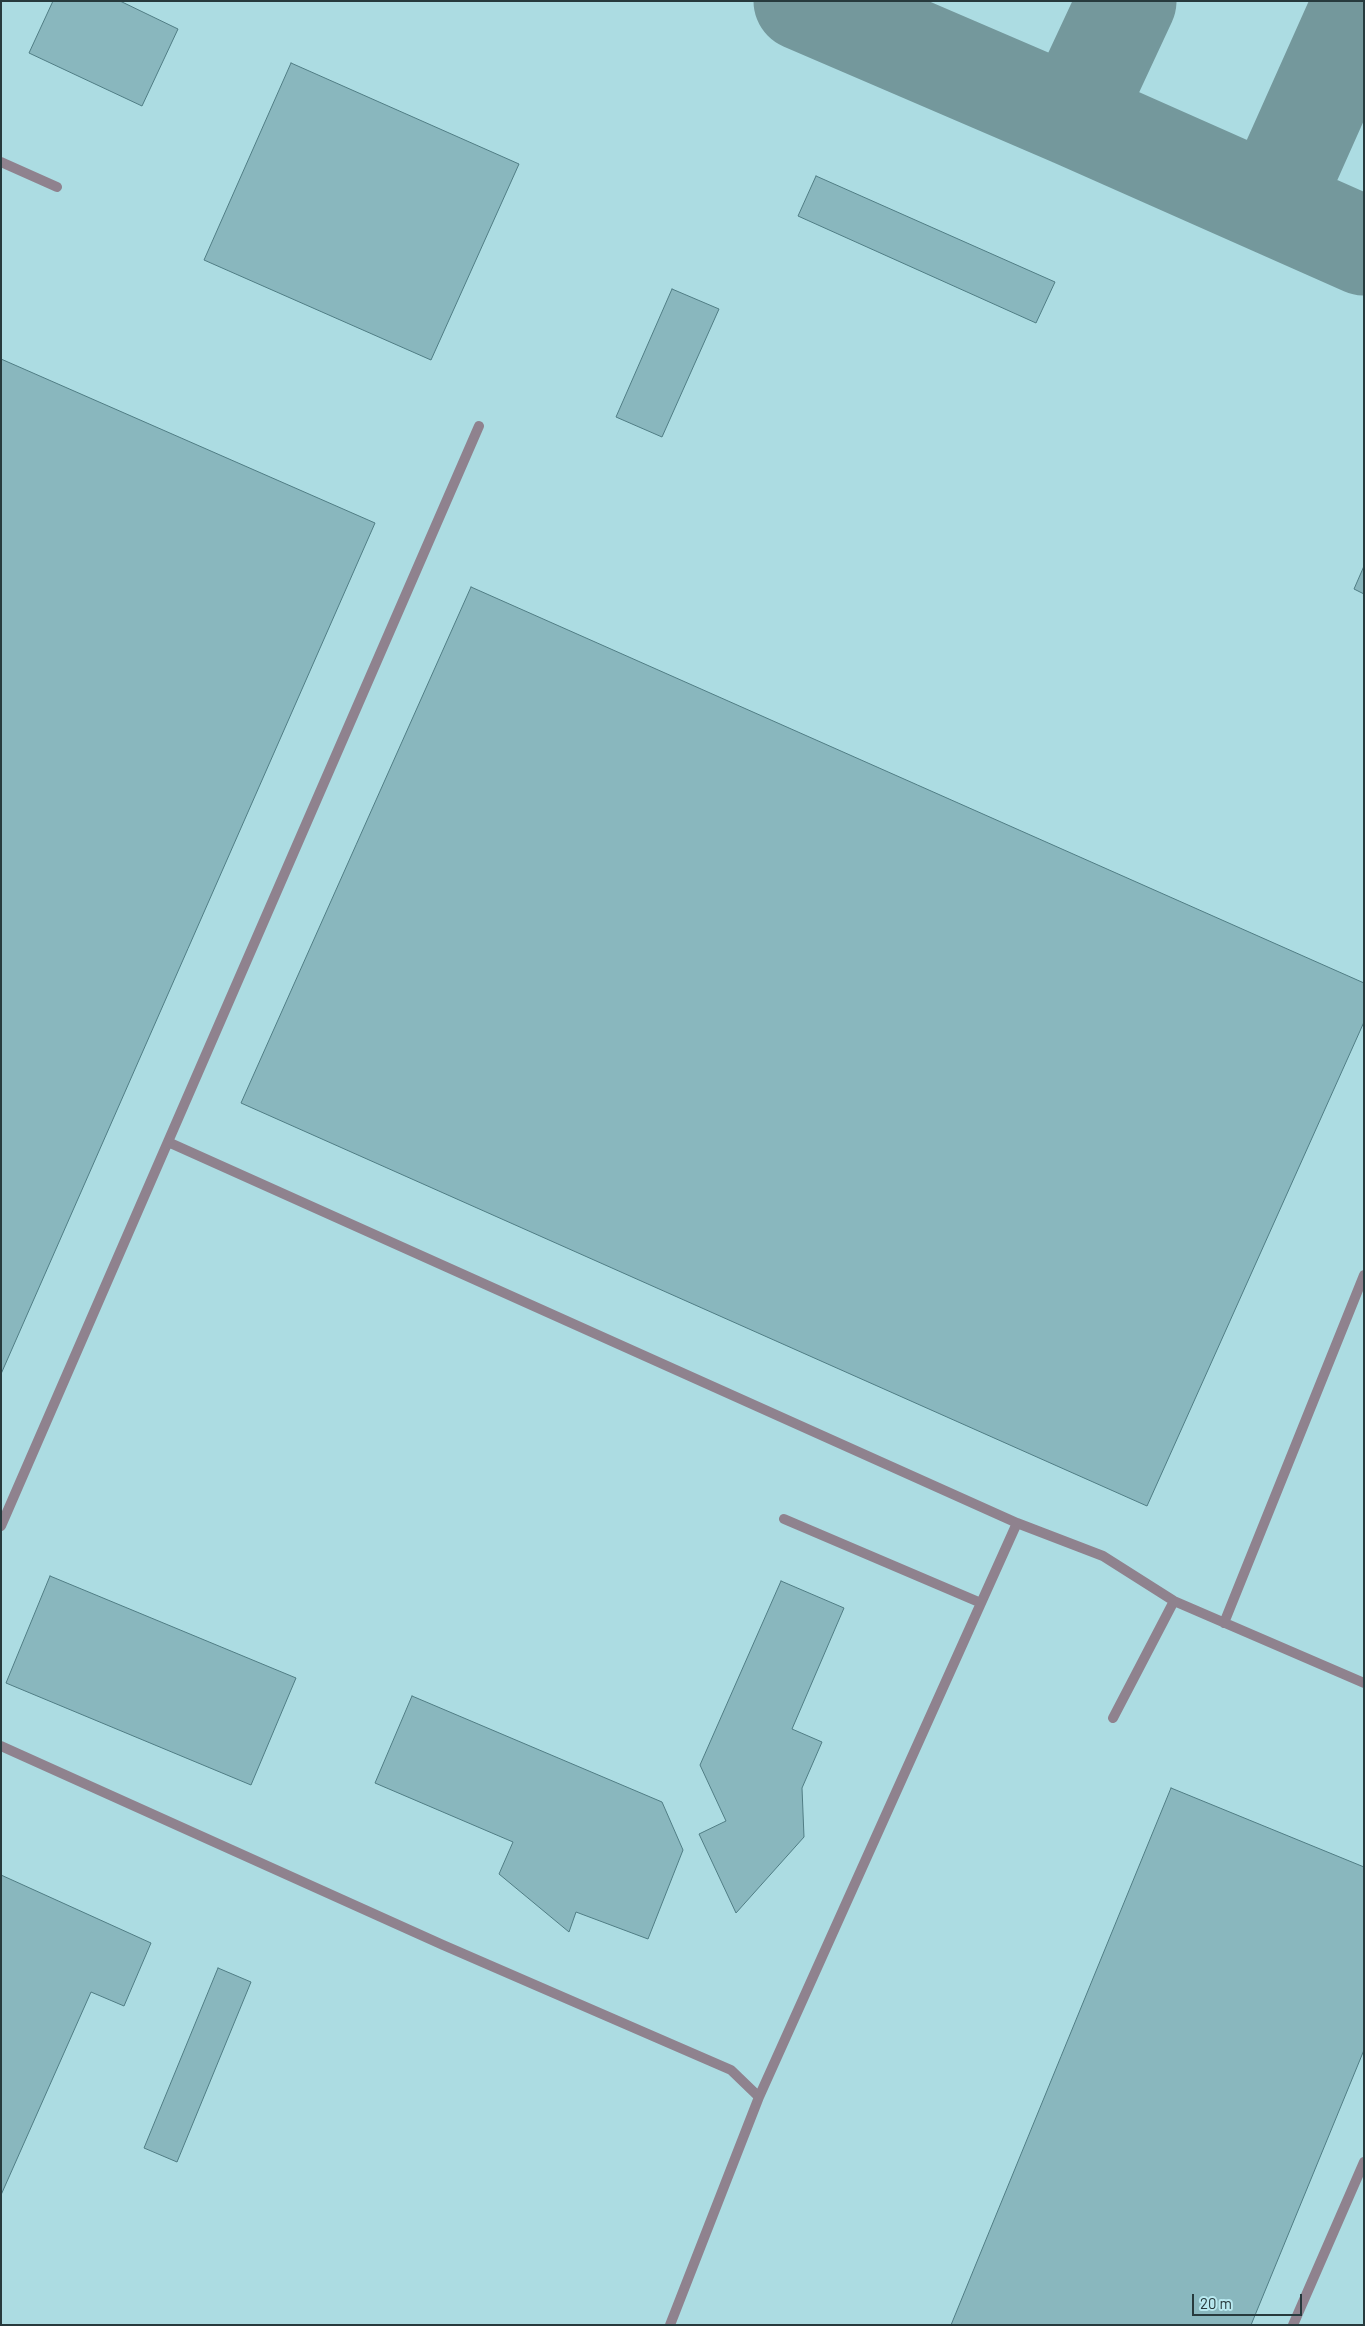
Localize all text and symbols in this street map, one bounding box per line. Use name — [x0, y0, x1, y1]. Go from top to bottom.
scale bar — [1195, 2284, 1305, 2316]
text: 20 m — [1200, 2294, 1232, 2312]

